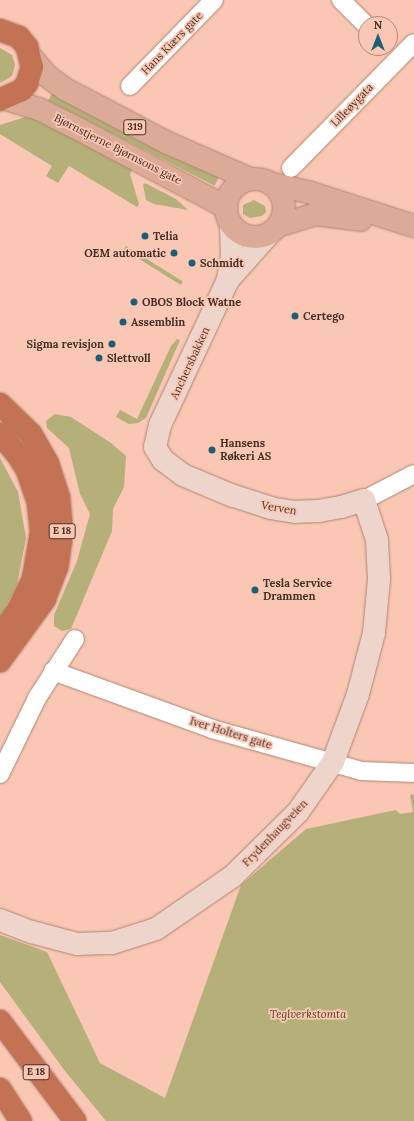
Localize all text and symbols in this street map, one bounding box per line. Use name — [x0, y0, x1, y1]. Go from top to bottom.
street label: Hans Kiærs gate — [139, 9, 205, 77]
north arrow — [358, 16, 398, 56]
text: N — [374, 18, 382, 32]
street label: Lilleøygata — [328, 81, 376, 129]
street label: Bjørnstjerne Bjørnsons gate — [52, 111, 184, 187]
road number: 319 — [123, 119, 147, 135]
place label: Telia — [153, 229, 178, 243]
marker: Telia — [140, 231, 150, 241]
place label: OEM automatic — [84, 246, 166, 260]
marker: OEM automatic — [169, 248, 179, 258]
place label: Schmidt — [200, 256, 244, 270]
marker: Schmidt — [187, 258, 197, 268]
place label: OBOS Block Watne — [142, 295, 241, 309]
marker: OBOS Block Watne — [129, 297, 139, 307]
place label: Certego — [303, 309, 345, 323]
marker: Certego — [290, 311, 300, 321]
place label: Assemblin — [131, 315, 185, 329]
marker: Assemblin — [118, 317, 128, 327]
street label: Anchersbakken — [167, 325, 213, 401]
place label: Sigma revisjon — [26, 337, 104, 351]
marker: Sigma revisjon — [107, 339, 117, 349]
place label: Slettvoll — [107, 351, 151, 365]
marker: Slettvoll — [94, 353, 104, 363]
place label: Hansens Røkeri AS — [220, 437, 271, 463]
marker: Hansens Røkeri AS — [207, 445, 217, 455]
street label: Verven — [260, 498, 298, 518]
road number: E 18 — [48, 523, 76, 539]
place label: Tesla Service Drammen — [263, 577, 332, 603]
marker: Tesla Service Drammen — [250, 585, 260, 595]
street label: Iver Holters gate — [188, 714, 274, 752]
street label: Frydenhaugveien — [240, 797, 310, 869]
park label: Teglverkstomta — [270, 1007, 346, 1021]
road number: E 18 — [22, 1064, 50, 1080]

